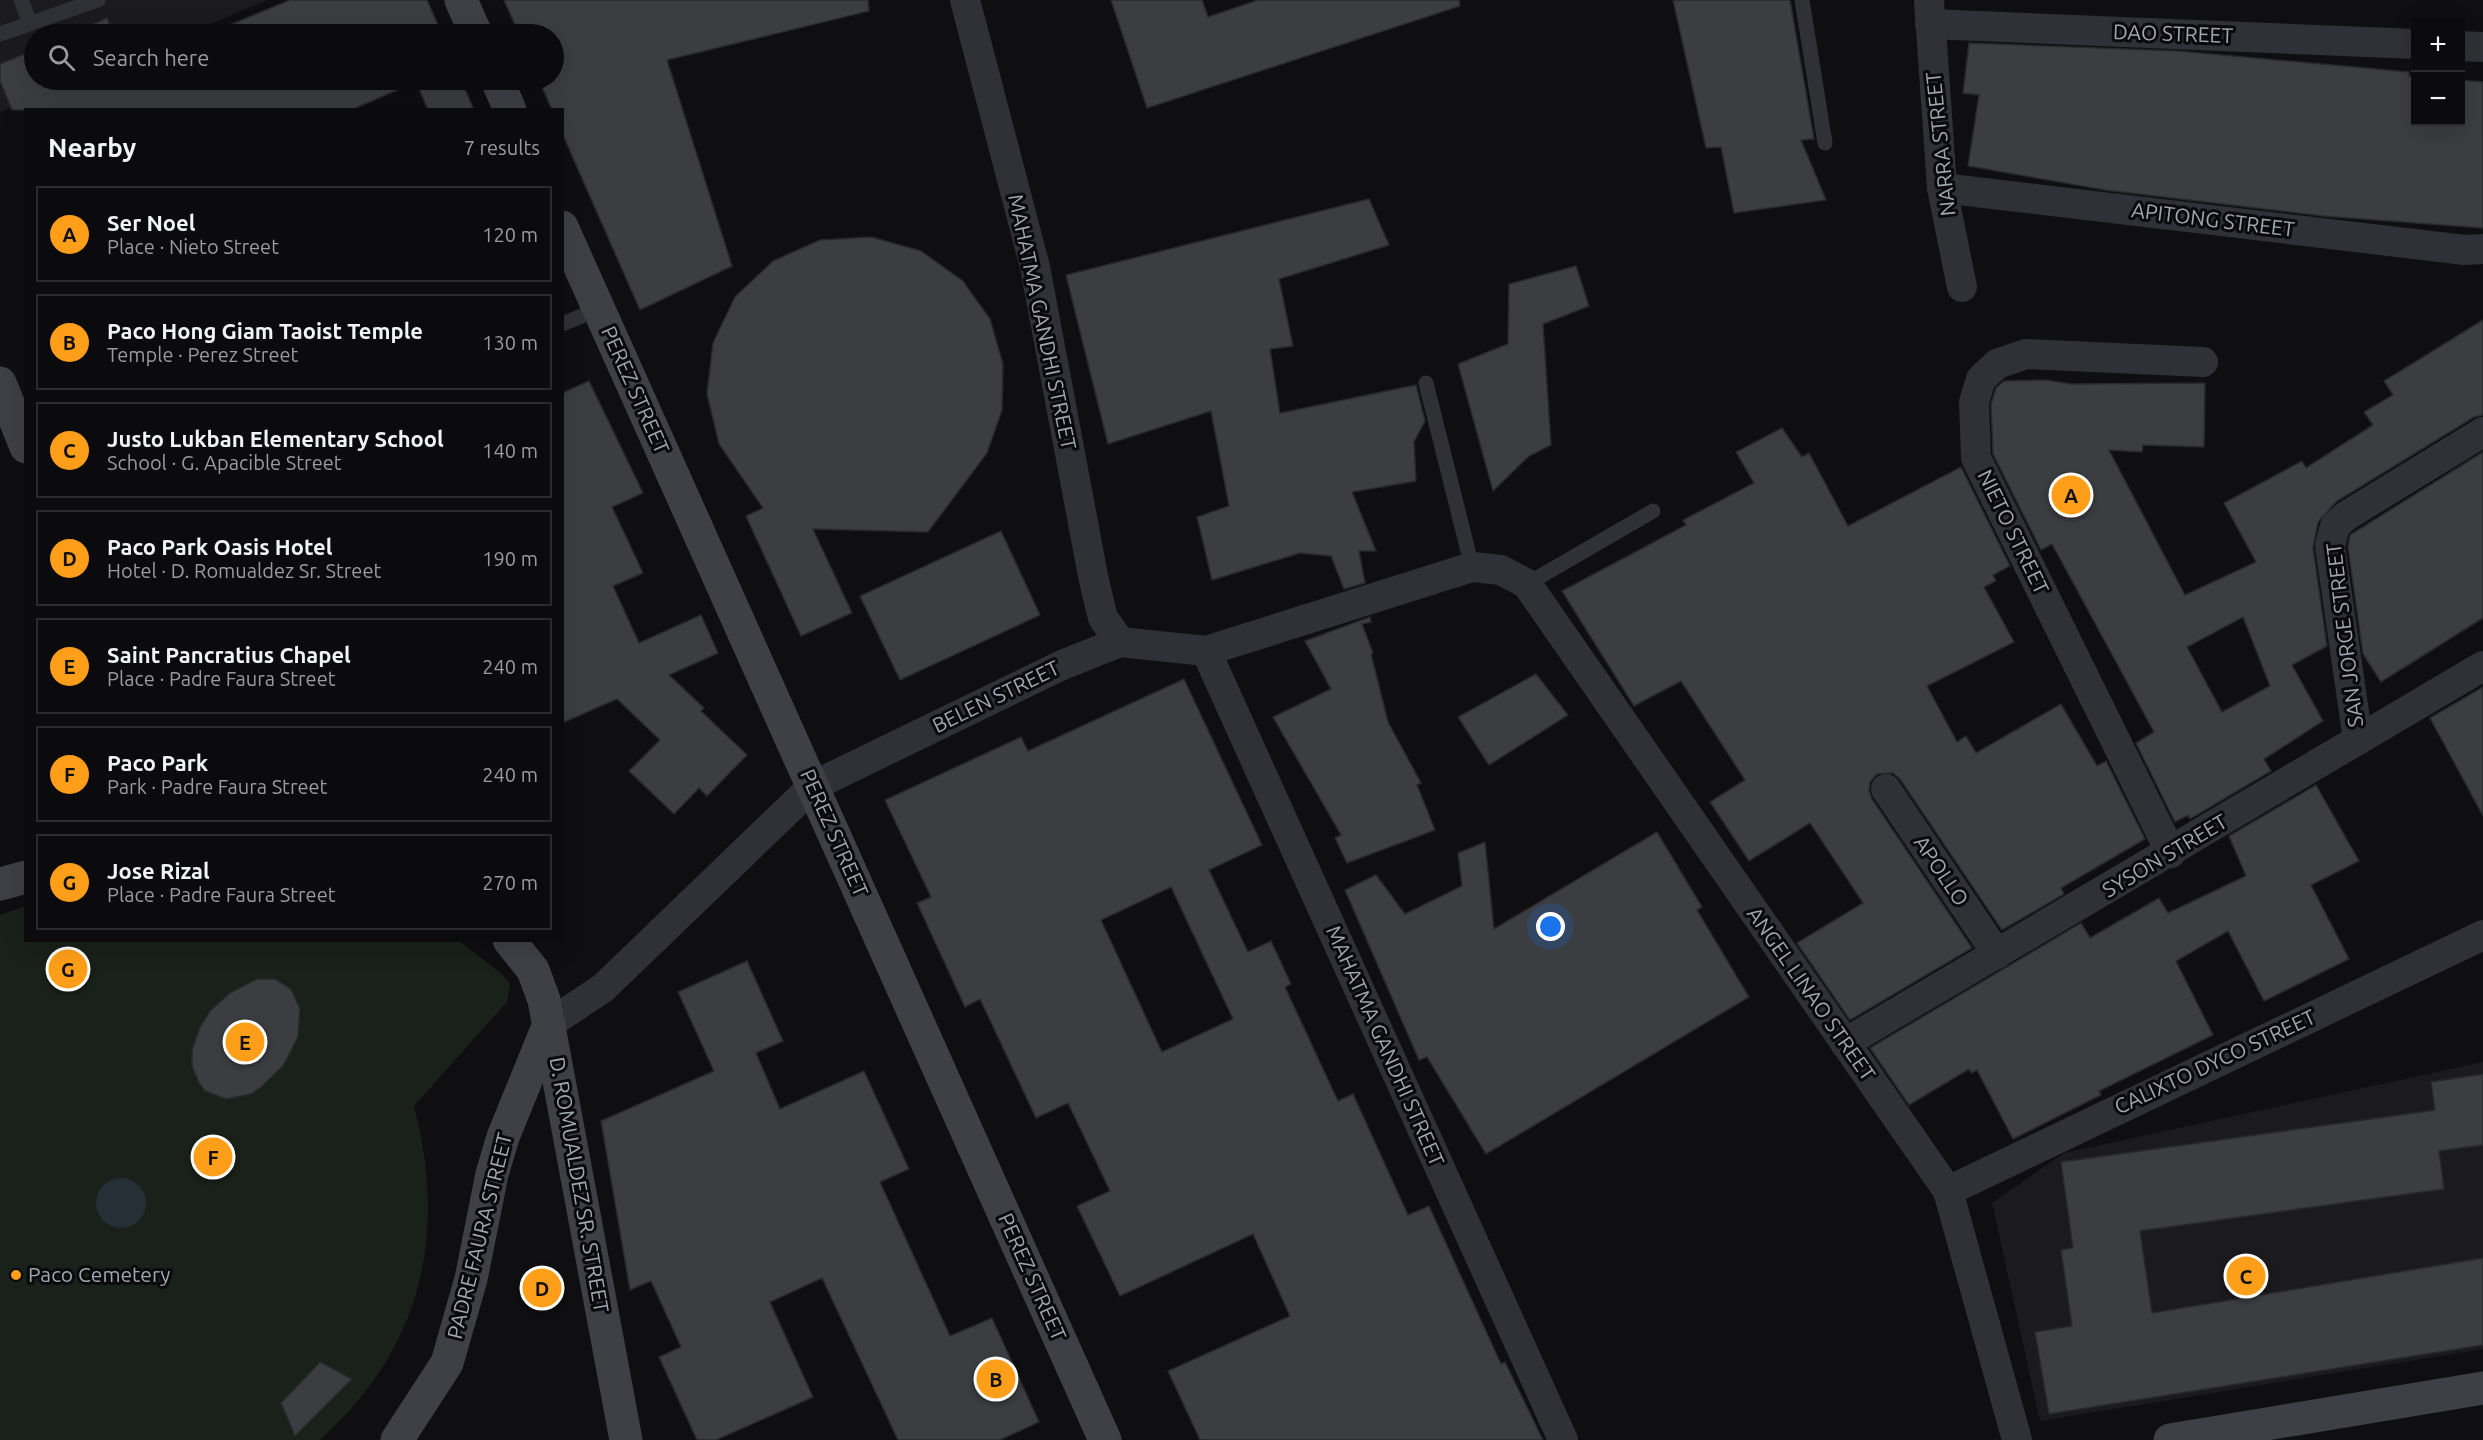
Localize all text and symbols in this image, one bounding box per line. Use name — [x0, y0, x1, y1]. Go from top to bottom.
map controls — [2411, 18, 2465, 126]
button: + — [2411, 18, 2465, 72]
street label: DAO STREET — [2113, 19, 2234, 47]
search box — [24, 24, 564, 90]
icon: search — [45, 41, 78, 74]
text: Search here — [93, 45, 209, 70]
street label: NARRA STREET — [1920, 70, 1960, 217]
button: − — [2411, 72, 2465, 126]
text: Nearby — [48, 133, 136, 162]
text: 7 results — [464, 136, 540, 159]
street label: MAHATMA GANDHI STREET — [1004, 192, 1082, 452]
street label: APITONG STREET — [2130, 197, 2296, 241]
text: Ser Noel — [107, 210, 195, 235]
text: A — [62, 223, 77, 246]
text: 120 m — [482, 223, 538, 246]
text: Place · Nieto Street — [107, 235, 279, 258]
text: Paco Hong Giam Taoist Temple — [107, 318, 423, 343]
street label: PEREZ STREET — [597, 322, 675, 457]
text: B — [63, 331, 76, 354]
text: 130 m — [482, 331, 538, 354]
text: Temple · Perez Street — [107, 343, 298, 366]
text: Justo Lukban Elementary School — [107, 426, 444, 451]
text: C — [63, 439, 76, 462]
text: 140 m — [482, 439, 538, 462]
text: School · G. Apacible Street — [107, 451, 342, 474]
street label: NIETO STREET — [1973, 465, 2055, 598]
pin: A — [2052, 472, 2090, 518]
text: Paco Park Oasis Hotel — [107, 534, 332, 559]
street label: SAN JORGE STREET — [2321, 541, 2367, 729]
text: D — [62, 547, 77, 570]
text: 190 m — [482, 547, 538, 570]
text: Hotel · D. Romualdez Sr. Street — [107, 559, 381, 582]
text: Saint Pancratius Chapel — [107, 642, 351, 667]
text: E — [64, 655, 75, 678]
text: 240 m — [482, 655, 538, 678]
street label: BELEN STREET — [928, 655, 1063, 737]
text: Place · Padre Faura Street — [107, 667, 336, 690]
text: Paco Park — [107, 750, 208, 775]
text: F — [64, 763, 75, 786]
text: 240 m — [482, 763, 538, 786]
street label: PEREZ STREET — [796, 765, 874, 900]
text: Park · Padre Faura Street — [107, 775, 327, 798]
street label: SYSON STREET — [2098, 808, 2231, 902]
street label: APOLLO — [1910, 831, 1974, 910]
text: Jose Rizal — [107, 858, 210, 883]
text: G — [63, 871, 76, 894]
text: 270 m — [482, 871, 538, 894]
text: Place · Padre Faura Street — [107, 883, 336, 906]
street label: ANGEL LINAO STREET — [1743, 902, 1881, 1085]
your location — [1536, 912, 1565, 941]
street label: MAHATMA GANDHI STREET — [1322, 922, 1450, 1170]
pin: G — [48, 946, 88, 992]
street label: CALIXTO DYCO STREET — [2110, 1004, 2319, 1118]
pin: E — [226, 1020, 264, 1064]
street label: D. ROMUALDEZ SR. STREET — [546, 1055, 614, 1315]
street label: PADRE FAURA STREET — [442, 1130, 516, 1341]
pin: F — [194, 1134, 232, 1180]
street label: PEREZ STREET — [994, 1209, 1072, 1344]
pin: C — [2226, 1254, 2266, 1298]
place label: Paco Cemetery — [28, 1262, 170, 1286]
pin: D — [522, 1266, 562, 1310]
marker: Paco Cemetery — [9, 1268, 23, 1282]
pin: B — [976, 1356, 1016, 1402]

